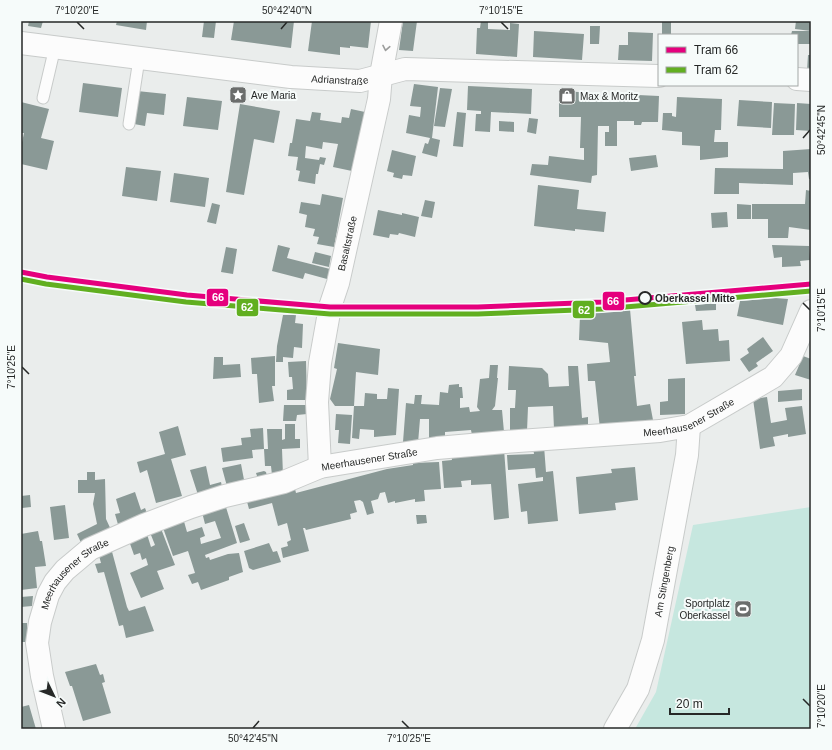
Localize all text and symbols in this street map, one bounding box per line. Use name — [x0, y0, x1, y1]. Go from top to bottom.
text: 7°10'20"E — [55, 5, 99, 16]
text: 50°42'40"N — [262, 5, 312, 16]
text: 7°10'15"E — [479, 5, 523, 16]
legend — [658, 34, 798, 86]
text: Tram 66 — [694, 43, 739, 57]
one-way arrow — [382, 45, 391, 51]
text: Tram 62 — [694, 63, 739, 77]
street label: Adrianstraße — [311, 73, 370, 87]
place icon: Ave Maria — [228, 85, 248, 105]
shop icon: Max & Moritz — [557, 86, 577, 106]
place label: Ave Maria — [251, 90, 296, 101]
place label: Max & Moritz — [580, 91, 638, 102]
text: 50°42'45"N — [816, 105, 827, 155]
street label: Basaltstraße — [335, 214, 358, 272]
line badge: 66 — [206, 288, 229, 307]
text: 7°10'15"E — [816, 288, 827, 332]
text: 66 — [212, 291, 224, 303]
line badge: 66 — [602, 291, 625, 311]
marker: Oberkassel Mitte — [638, 291, 652, 305]
place label: Oberkassel Mitte — [655, 293, 735, 304]
text: 66 — [607, 295, 619, 307]
line badge: 62 — [236, 298, 259, 317]
line badge: 62 — [572, 300, 595, 319]
text: 62 — [241, 301, 253, 313]
text: 62 — [578, 304, 590, 316]
text: 7°10'25"E — [6, 345, 17, 389]
street label: Meerhausener Straße — [643, 395, 736, 438]
street label: Meerhausener Straße — [321, 446, 419, 472]
street label: Meerhausener Straße — [39, 536, 110, 611]
street label: Am Stingenberg — [652, 545, 676, 618]
place label: Sportplatz Oberkassel — [679, 598, 730, 621]
sports icon: Sportplatz Oberkassel — [733, 599, 753, 619]
north arrow — [34, 676, 74, 716]
text: 7°10'20"E — [816, 684, 827, 728]
scale bar — [670, 690, 729, 716]
text: N — [54, 696, 68, 710]
text: 20 m — [676, 697, 703, 711]
text: 50°42'45"N — [228, 733, 278, 744]
text: 7°10'25"E — [387, 733, 431, 744]

